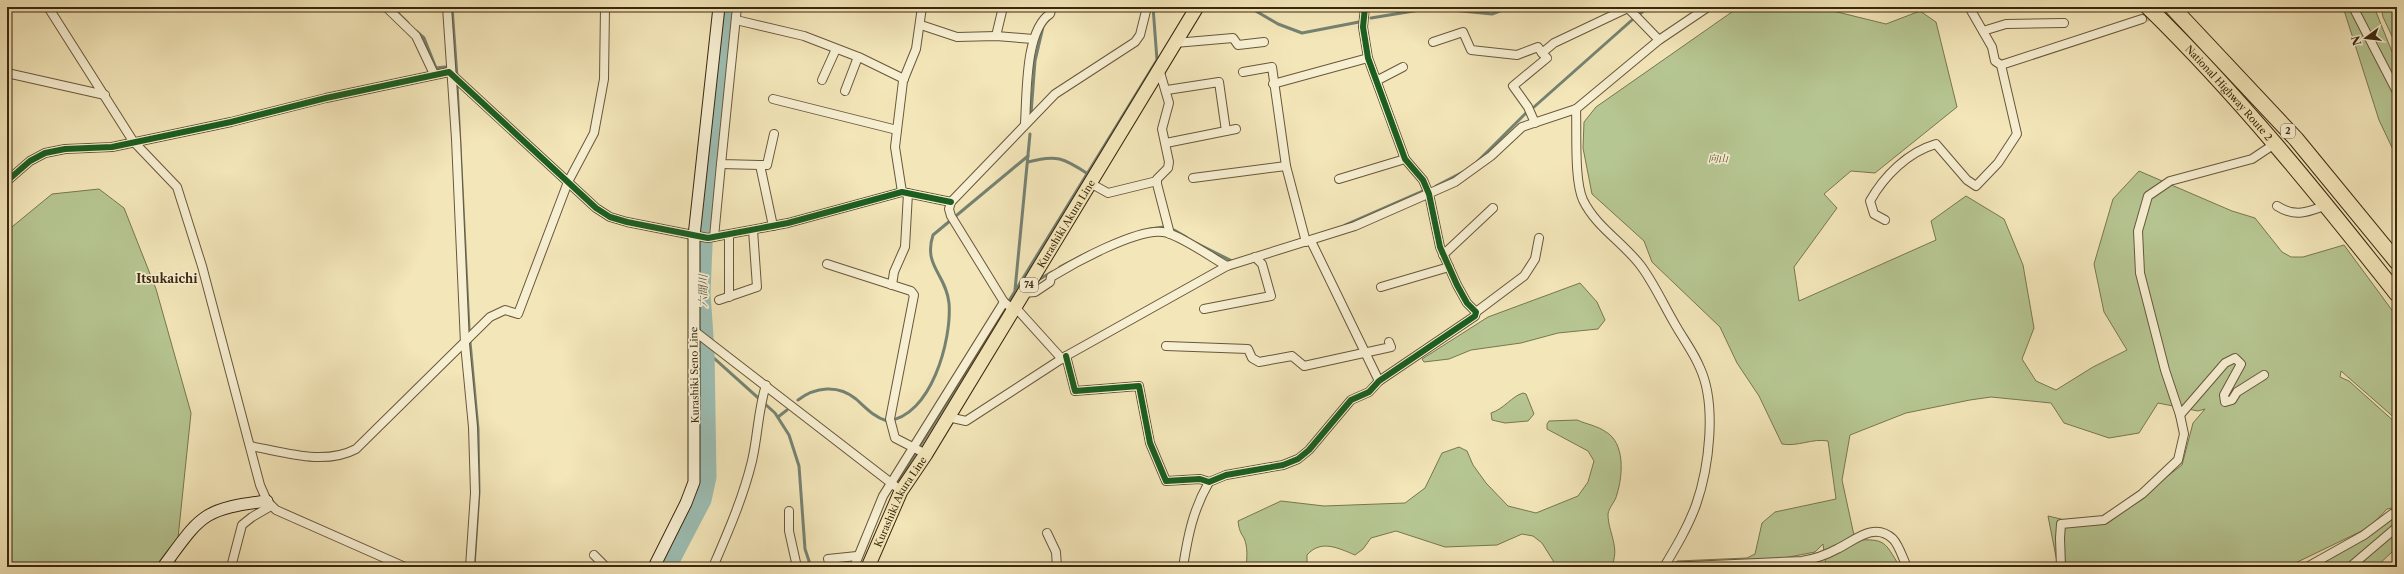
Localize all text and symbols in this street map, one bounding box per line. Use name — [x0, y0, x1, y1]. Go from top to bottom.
north arrow — [2346, 18, 2386, 58]
text: N — [2348, 34, 2364, 47]
street label: National Highway Route 2 — [2182, 43, 2275, 144]
road number: 2 — [2281, 124, 2295, 138]
park label: 向山 — [1708, 152, 1729, 165]
street label: Kurashiki Akura Line — [1034, 177, 1098, 270]
district label: Itsukaichi — [136, 271, 198, 286]
water label: 六間川 — [696, 274, 710, 308]
road number: 74 — [1020, 278, 1038, 292]
street label: Kurashiki Seno Line — [687, 326, 702, 423]
street label: Kurashiki Akura Line — [871, 454, 930, 549]

